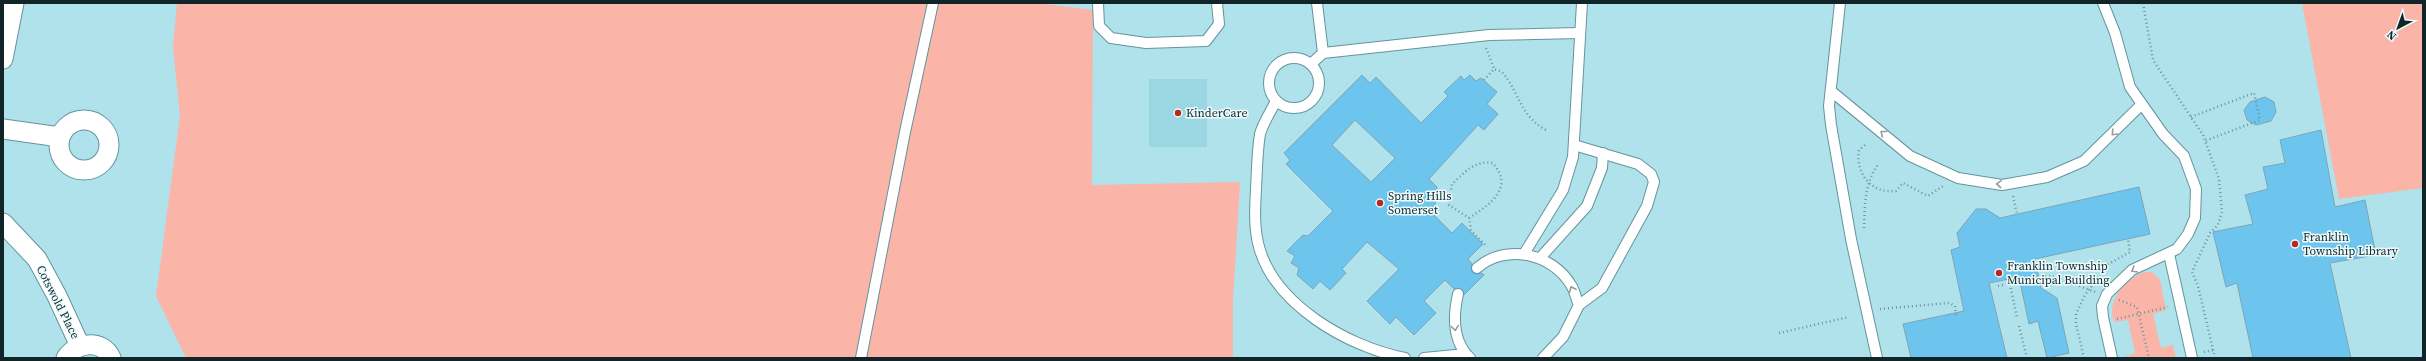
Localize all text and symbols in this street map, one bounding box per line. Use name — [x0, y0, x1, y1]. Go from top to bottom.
north arrow — [2378, 8, 2418, 48]
text: N — [2384, 27, 2400, 43]
place label: KinderCare — [1186, 105, 1248, 121]
marker: KinderCare — [1173, 108, 1183, 118]
one-way arrow — [2111, 128, 2119, 136]
one-way arrow — [1880, 131, 1887, 138]
one-way arrow — [1996, 179, 2002, 188]
place label: Spring Hills Somerset — [1388, 188, 1451, 218]
marker: Spring Hills Somerset — [1375, 198, 1385, 208]
place label: Franklin Township Library — [2303, 229, 2399, 259]
marker: Franklin Township Library — [2290, 239, 2300, 249]
place label: Franklin Township Municipal Building — [2007, 258, 2110, 288]
street label: Cotswold Place — [33, 263, 83, 341]
one-way arrow — [2131, 265, 2138, 272]
marker: Franklin Township Municipal Building — [1994, 268, 2004, 278]
one-way arrow — [1569, 286, 1577, 294]
one-way arrow — [1450, 324, 1459, 331]

